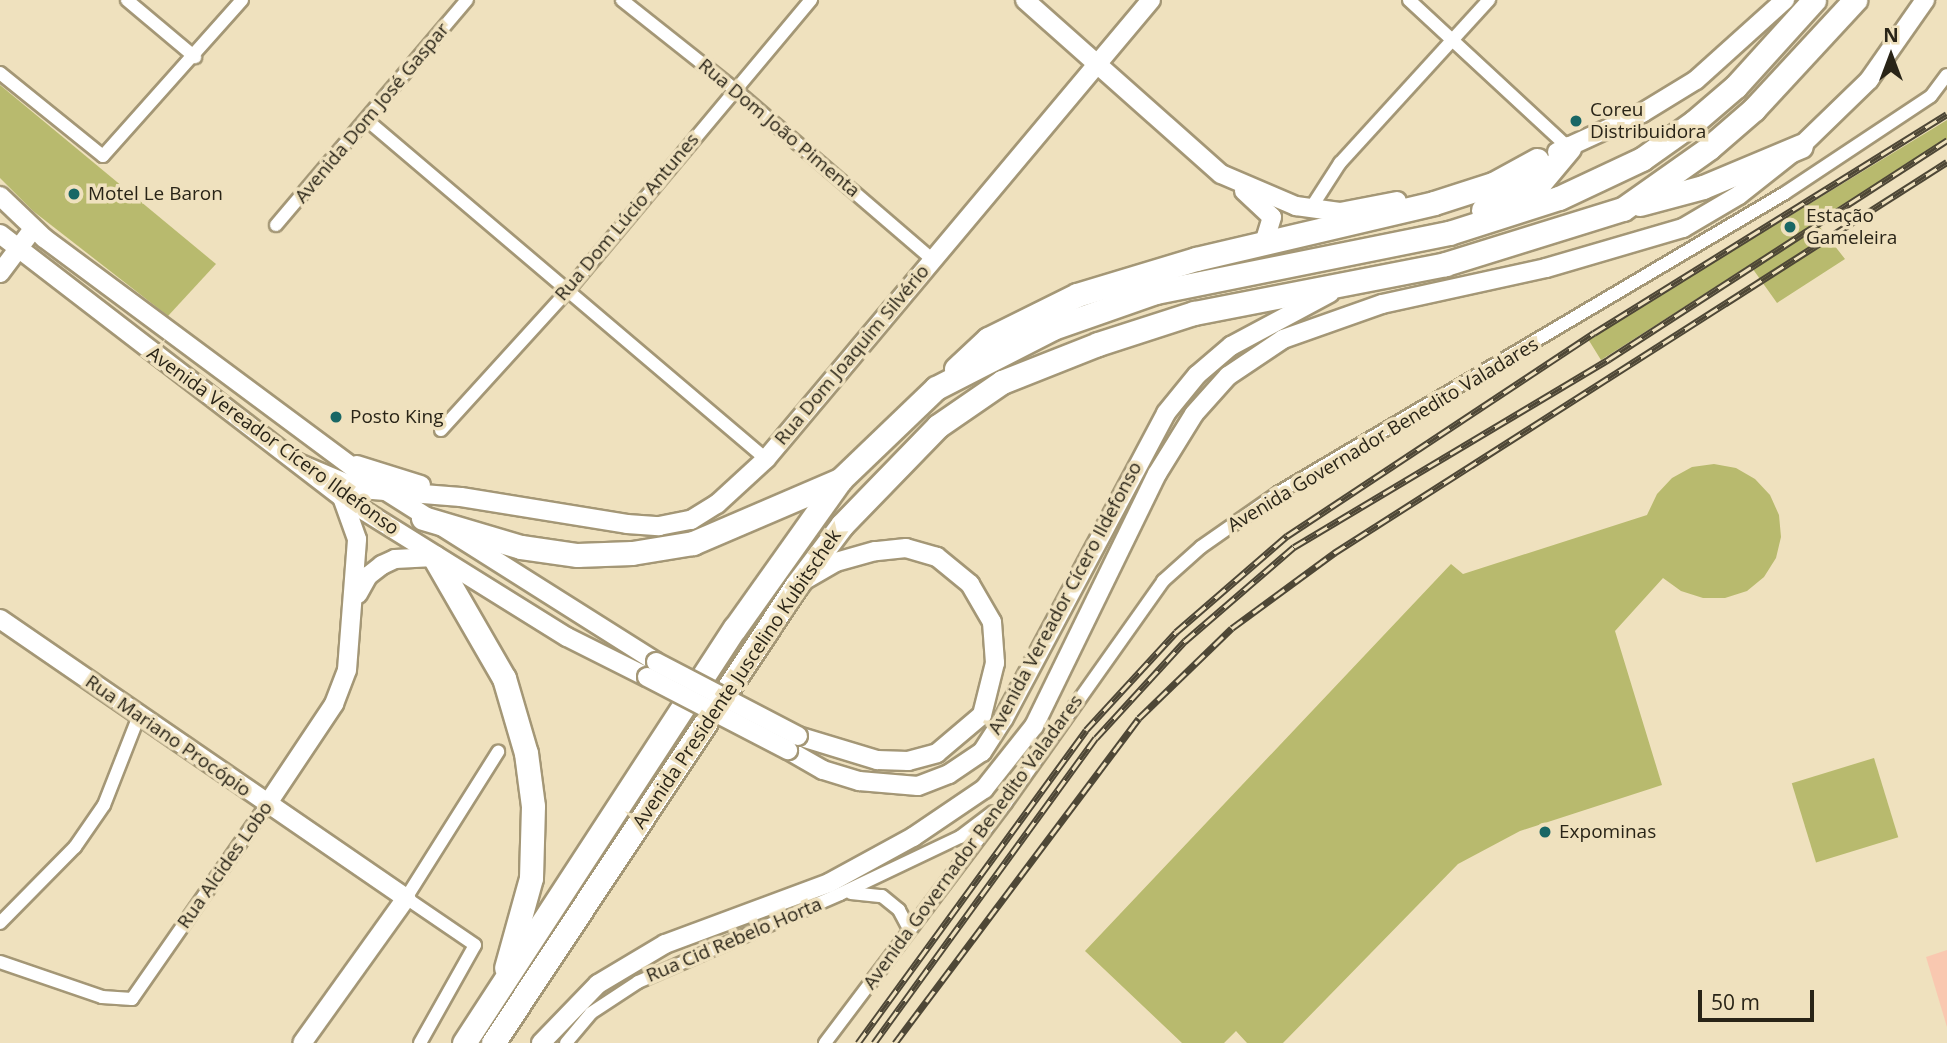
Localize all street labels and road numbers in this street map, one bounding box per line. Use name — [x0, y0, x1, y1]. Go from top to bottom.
street label: Avenida Dom José Gaspar — [290, 18, 454, 208]
street label: Rua Dom João Pimenta — [694, 54, 864, 202]
street label: Rua Dom Lúcio Antunes — [550, 129, 704, 305]
street label: Rua Dom Joaquim Silvério — [770, 260, 934, 450]
street label: Avenida Governador Benedito Valadares — [1223, 333, 1543, 537]
street label: Avenida Vereador Cícero Ildefonso — [143, 342, 403, 540]
street label: Avenida Vereador Cícero Ildefonso — [983, 458, 1147, 738]
street label: Avenida Presidente Juscelino Kubitschek — [628, 525, 846, 833]
street label: Rua Mariano Procópio — [81, 670, 255, 802]
street label: Avenida Governador Benedito Valadares — [858, 690, 1088, 994]
street label: Rua Alcides Lobo — [173, 797, 277, 933]
street label: Rua Cid Rebelo Horta — [643, 893, 825, 987]

